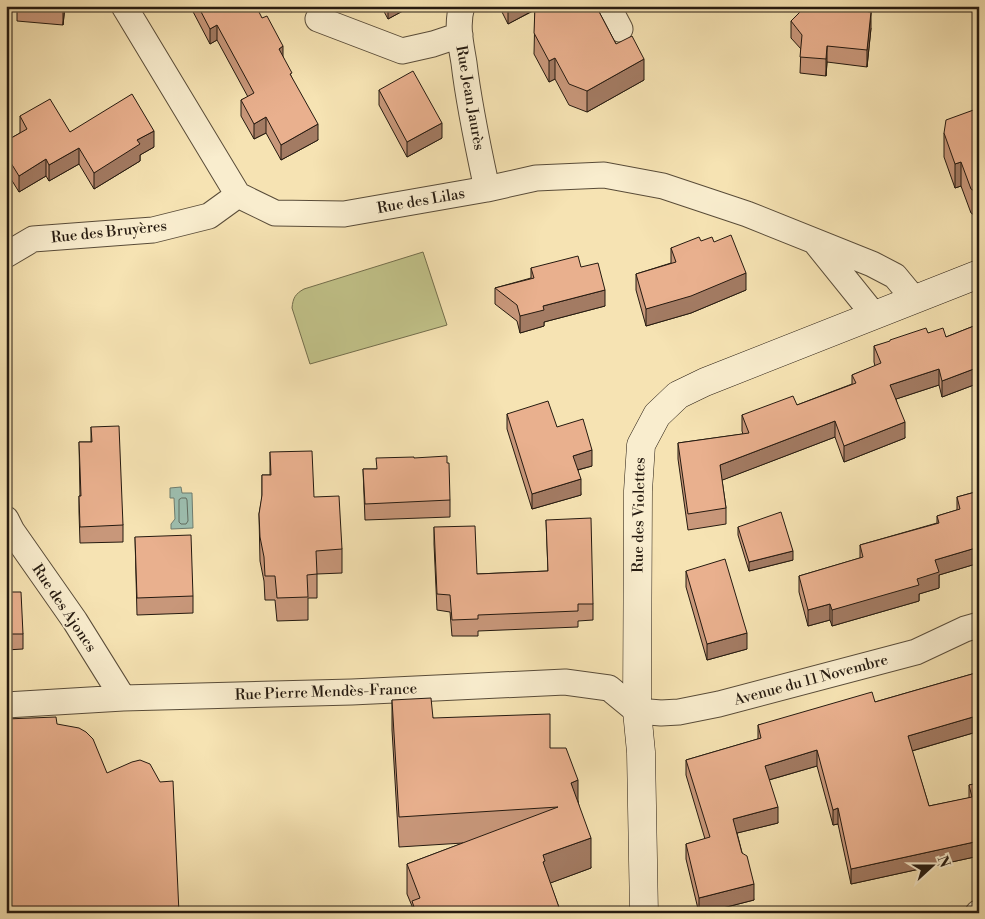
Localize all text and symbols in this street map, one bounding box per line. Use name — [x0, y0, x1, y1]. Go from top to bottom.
street label: Rue Jean Jaurès — [451, 44, 489, 152]
street label: Rue des Lilas — [376, 184, 466, 218]
street label: Rue des Bruyères — [50, 216, 168, 248]
street label: Rue des Violettes — [628, 457, 650, 573]
street label: Rue des Ajoncs — [28, 560, 100, 656]
street label: Avenue du 11 Novembre — [731, 650, 890, 710]
street label: Rue Pierre Mendès-France — [235, 679, 417, 705]
north arrow — [908, 842, 958, 892]
text: N — [933, 853, 954, 870]

